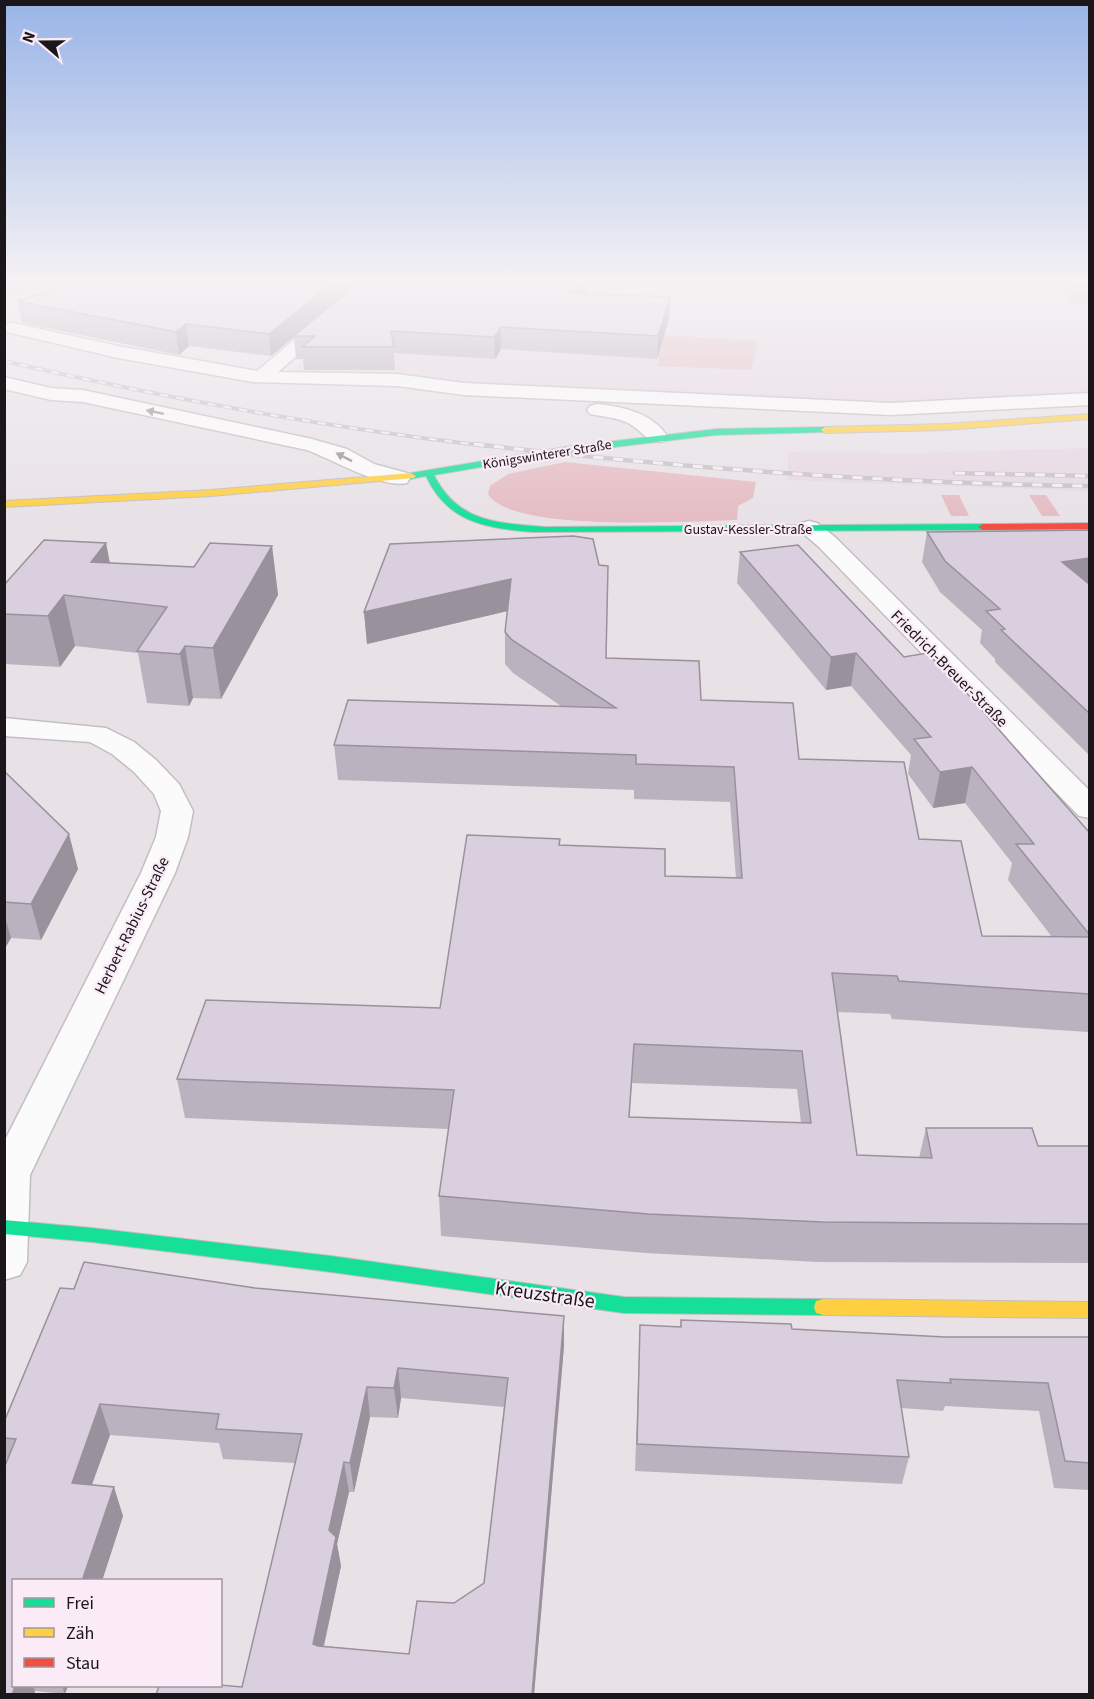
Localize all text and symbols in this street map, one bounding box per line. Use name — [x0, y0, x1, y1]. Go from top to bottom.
north arrow — [12, 12, 72, 72]
text: N — [17, 28, 41, 46]
one-way arrow — [145, 407, 164, 416]
street label: Königswinterer Straße — [481, 435, 613, 475]
one-way arrow — [335, 453, 353, 463]
street label: Gustav-Kessler-Straße — [684, 520, 812, 540]
street label: Friedrich-Breuer-Straße — [886, 605, 1013, 732]
street label: Herbert-Rabius-Straße — [89, 853, 175, 998]
street label: Kreuzstraße — [493, 1274, 597, 1316]
legend — [12, 1579, 222, 1687]
text: Frei — [66, 1591, 94, 1616]
text: Zäh — [66, 1621, 94, 1646]
text: Stau — [66, 1651, 100, 1676]

